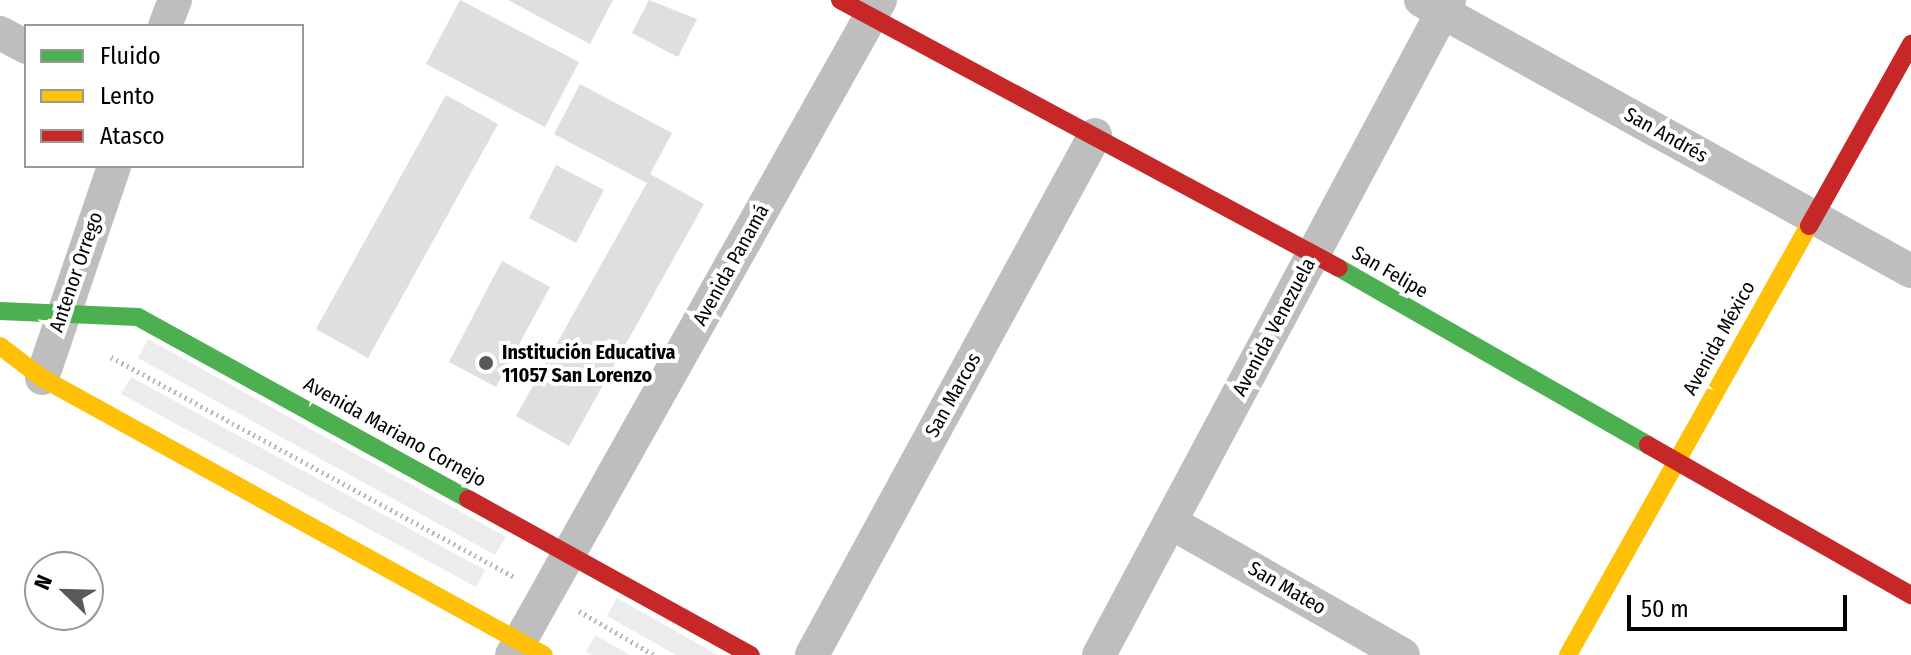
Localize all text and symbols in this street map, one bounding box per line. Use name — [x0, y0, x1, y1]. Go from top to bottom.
legend — [24, 24, 304, 168]
text: Fluido — [100, 42, 161, 70]
text: Lento — [100, 82, 155, 110]
street label: San Andrés — [1620, 102, 1712, 168]
text: Atasco — [100, 122, 165, 150]
street label: Avenida Panamá — [688, 200, 774, 330]
street label: Antenor Orrego — [44, 209, 108, 335]
street label: San Felipe — [1348, 241, 1432, 303]
street label: Avenida Venezuela — [1228, 254, 1320, 400]
street label: Avenida México — [1678, 277, 1760, 399]
place label: Institución Educativa 11057 San Lorenzo — [502, 340, 675, 387]
street label: San Marcos — [920, 349, 986, 441]
marker: Institución Educativa 11057 San Lorenzo — [477, 354, 495, 372]
street label: Avenida Mariano Cornejo — [300, 372, 490, 492]
north arrow — [24, 551, 104, 631]
street label: San Mateo — [1244, 556, 1330, 620]
text: N — [28, 571, 58, 594]
scale bar — [1631, 579, 1851, 629]
text: 50 m — [1641, 595, 1689, 623]

